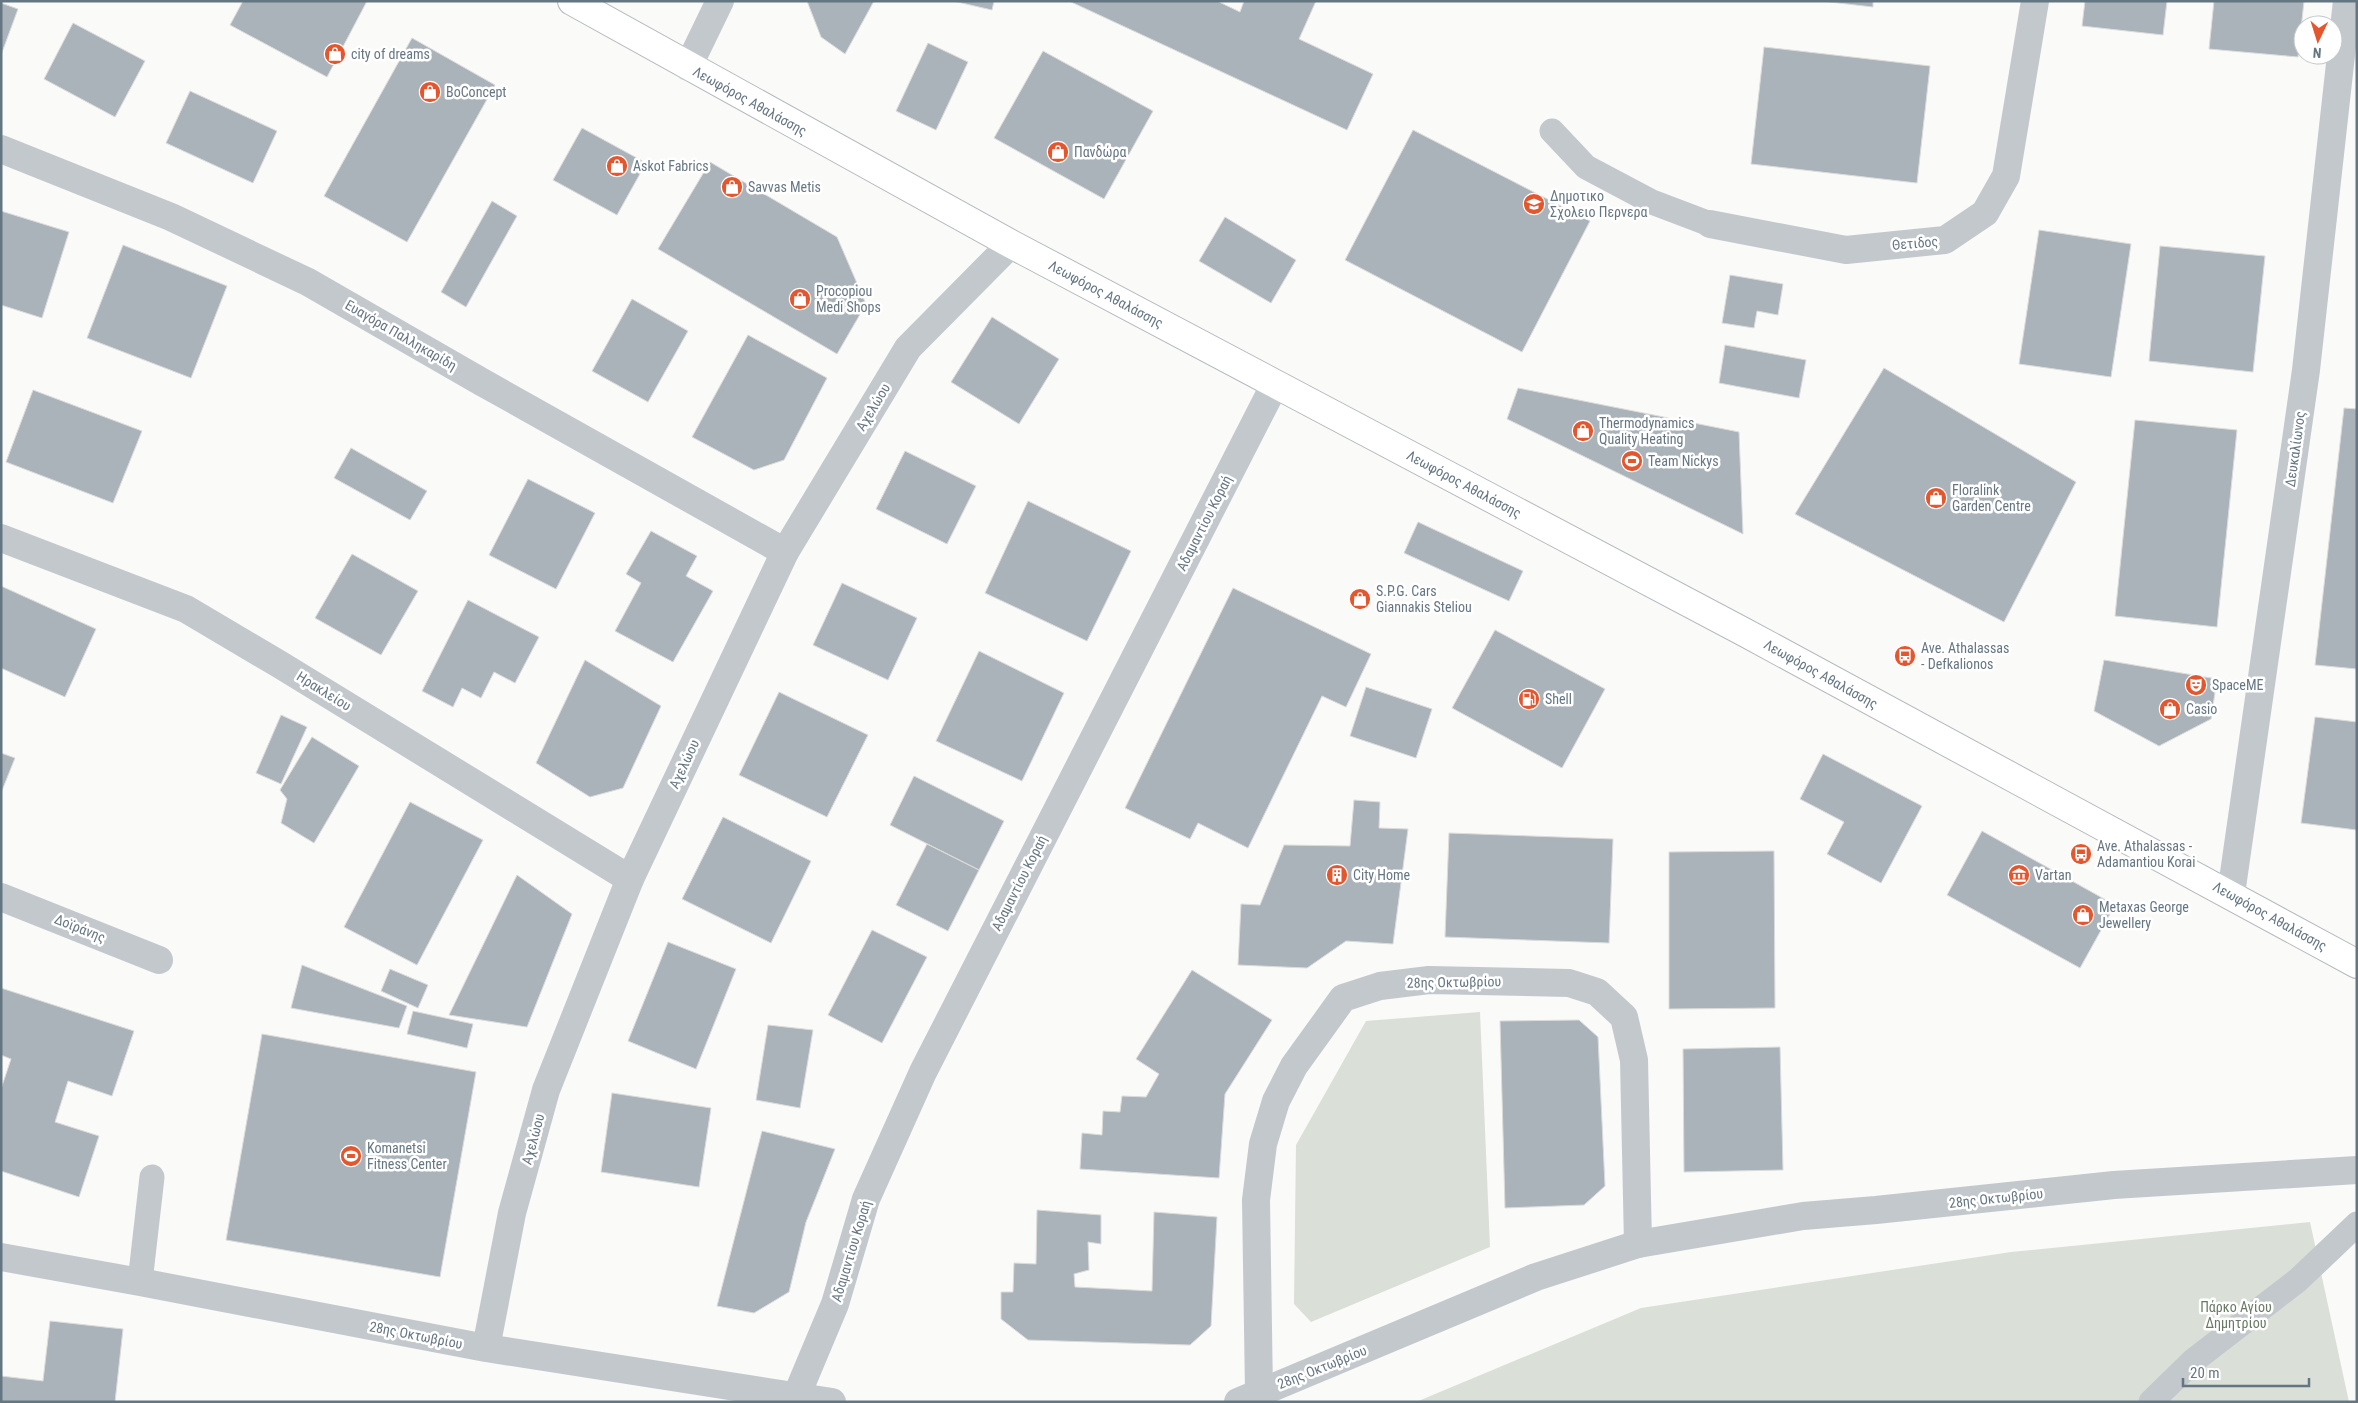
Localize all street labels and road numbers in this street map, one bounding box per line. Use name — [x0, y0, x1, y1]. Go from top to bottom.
street label: Λεωφόρος Αθαλάσσης — [690, 63, 810, 140]
street label: Θετιδος — [1891, 233, 1939, 253]
street label: Λεωφόρος Αθαλάσσης — [1046, 257, 1166, 332]
street label: Ευαγόρα Παλληκαρίδη — [342, 297, 460, 373]
street label: Αχελώου — [853, 380, 893, 433]
street label: Δευκαλίωνος — [2282, 410, 2308, 488]
street label: Λεωφόρος Αθαλάσσης — [1404, 447, 1524, 522]
street label: Αδαμαντίου Κοραή — [1173, 473, 1235, 573]
street label: Λεωφόρος Αθαλάσσης — [1761, 636, 1881, 713]
street label: Ηρακλείου — [294, 668, 354, 714]
street label: Αχελώου — [666, 737, 702, 791]
street label: Αδαμαντίου Κοραή — [988, 833, 1050, 933]
street label: Λεωφόρος Αθαλάσσης — [2210, 878, 2330, 955]
street label: Δοϊράνης — [52, 911, 108, 945]
street label: 28ης Οκτωβρίου — [1407, 973, 1502, 991]
street label: Αχελώου — [519, 1112, 548, 1166]
street label: 28ης Οκτωβρίου — [1948, 1185, 2044, 1211]
street label: Αδαμαντίου Κοραή — [828, 1198, 874, 1304]
street label: 28ης Οκτωβρίου — [368, 1318, 464, 1352]
street label: 28ης Οκτωβρίου — [1275, 1342, 1369, 1392]

